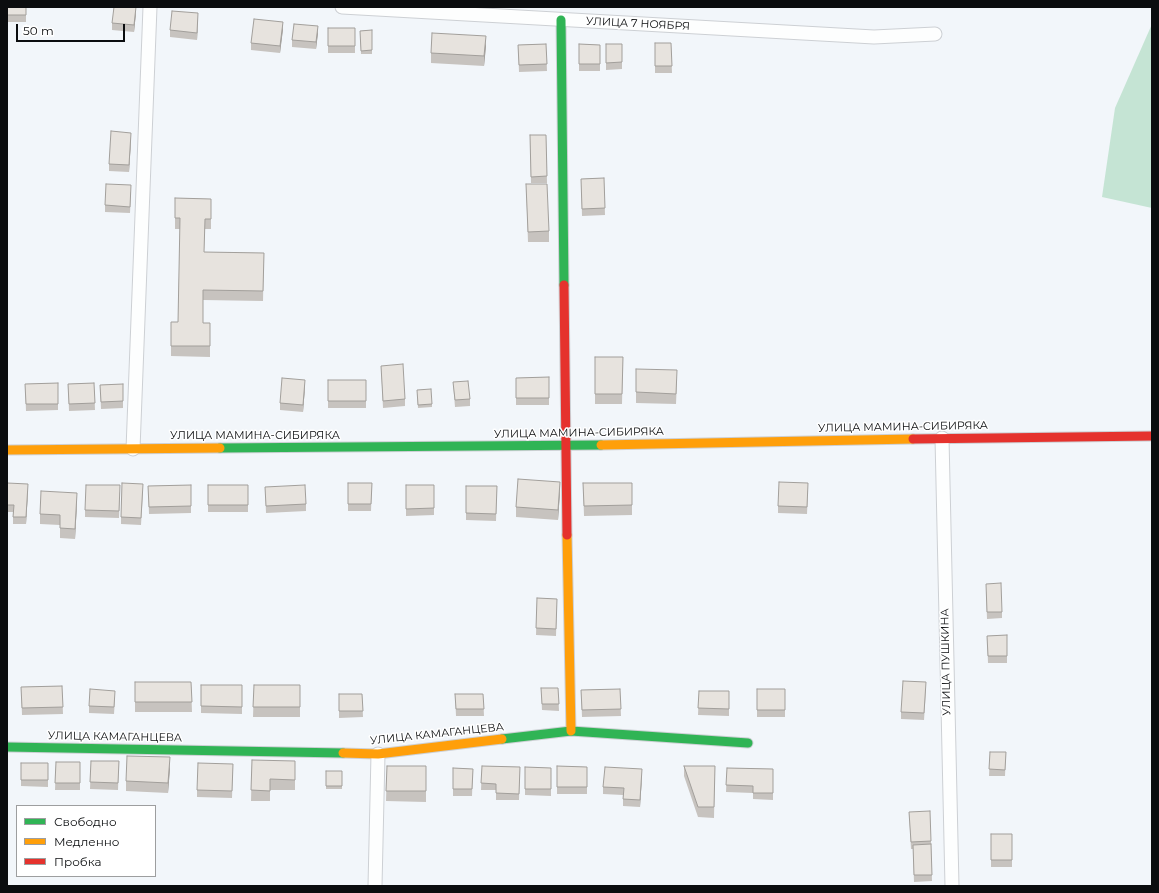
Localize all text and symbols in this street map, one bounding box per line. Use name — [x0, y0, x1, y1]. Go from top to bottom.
street label: УЛИЦА 7 НОЯБРЯ — [586, 15, 690, 33]
scale bar — [18, 16, 127, 42]
text: 50 m — [23, 23, 54, 38]
street label: УЛИЦА МАМИНА-СИБИРЯКА — [818, 419, 988, 435]
street label: УЛИЦА МАМИНА-СИБИРЯКА — [494, 425, 664, 441]
street label: УЛИЦА МАМИНА-СИБИРЯКА — [170, 429, 340, 443]
street label: УЛИЦА ПУШКИНА — [938, 608, 954, 716]
street label: УЛИЦА КАМАГАНЦЕВА — [370, 720, 504, 748]
street label: УЛИЦА КАМАГАНЦЕВА — [48, 729, 182, 745]
legend — [16, 805, 156, 877]
text: Свободно — [54, 814, 117, 829]
text: Медленно — [54, 834, 119, 849]
text: Пробка — [54, 854, 102, 869]

